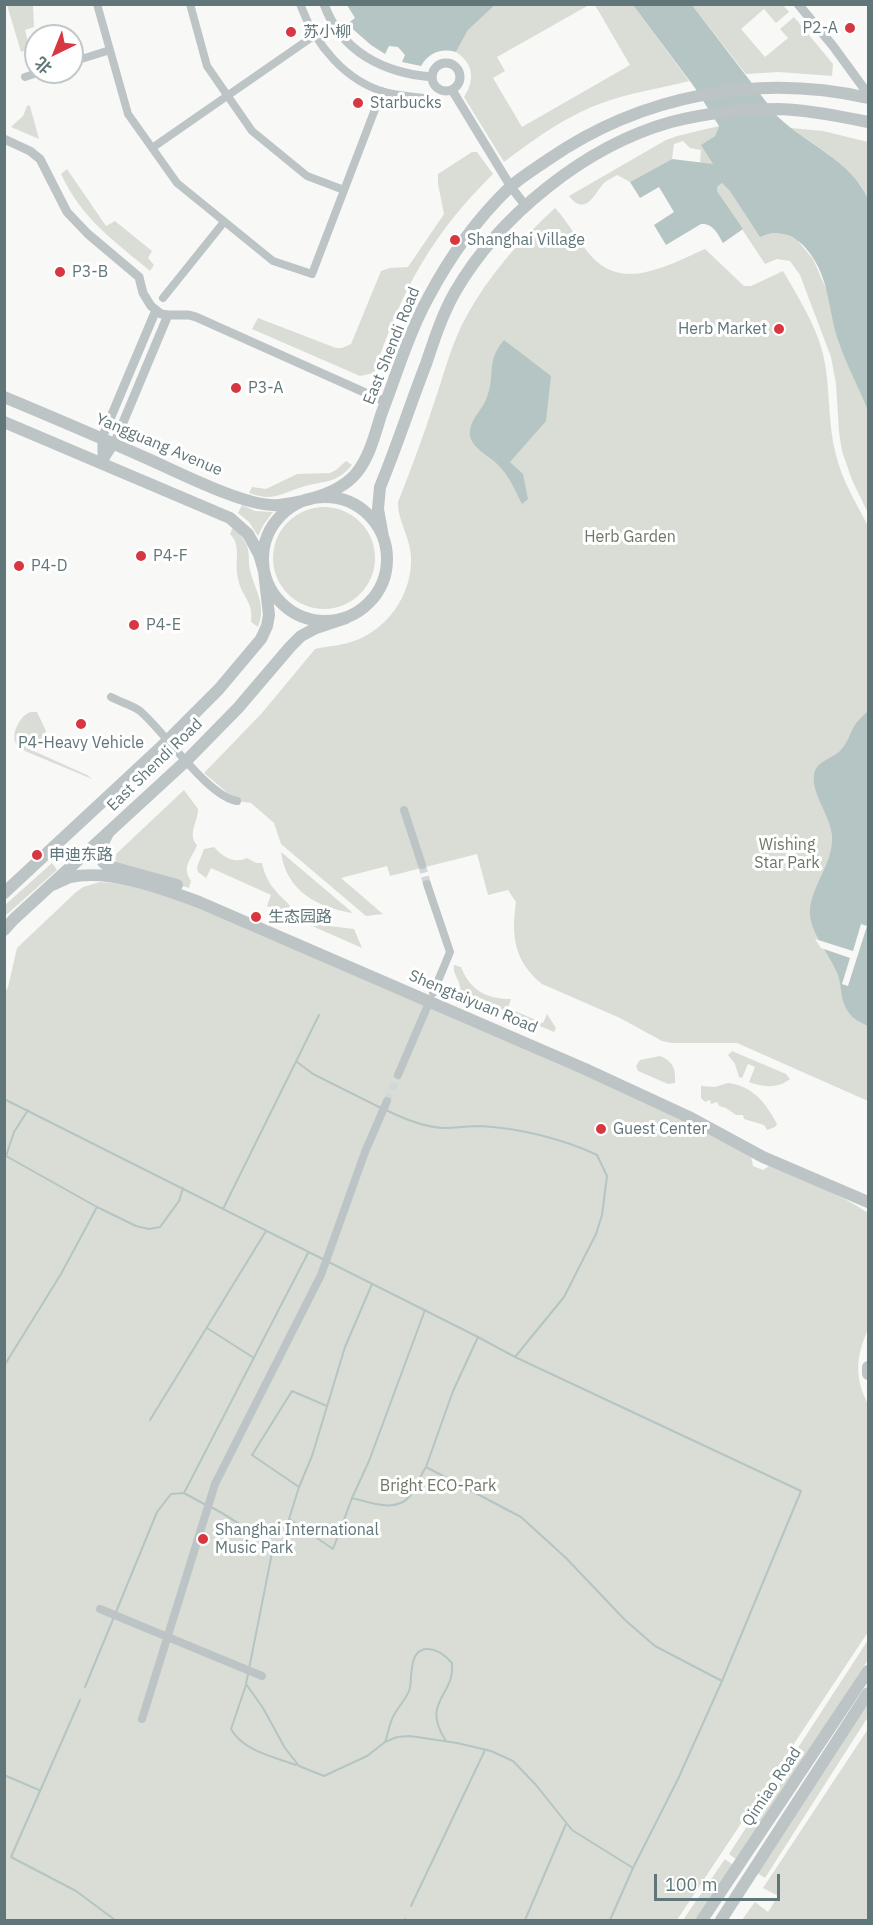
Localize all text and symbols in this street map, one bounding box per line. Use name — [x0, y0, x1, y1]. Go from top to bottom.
place label: P2-A — [802, 18, 838, 38]
marker: P2-A — [843, 21, 857, 35]
place label: 苏小柳 — [303, 22, 351, 42]
north arrow — [24, 24, 84, 84]
marker: 苏小柳 — [284, 25, 298, 39]
text: 北 — [30, 53, 56, 78]
place label: Starbucks — [370, 93, 442, 113]
marker: Starbucks — [351, 96, 365, 110]
place label: Shanghai Village — [467, 230, 585, 250]
marker: Shanghai Village — [448, 233, 462, 247]
place label: P3-B — [72, 262, 108, 282]
marker: P3-B — [53, 265, 67, 279]
street label: East Shendi Road — [360, 284, 424, 408]
place label: Herb Market — [678, 319, 767, 339]
marker: Herb Market — [772, 322, 786, 336]
place label: P3-A — [248, 378, 284, 398]
marker: P3-A — [229, 381, 243, 395]
street label: Yangguang Avenue — [93, 410, 225, 480]
park label: Herb Garden — [584, 527, 676, 547]
place label: P4-F — [153, 546, 188, 566]
marker: P4-F — [134, 549, 148, 563]
place label: P4-D — [31, 556, 67, 576]
marker: P4-D — [12, 559, 26, 573]
place label: P4-E — [146, 615, 181, 635]
marker: P4-E — [127, 618, 141, 632]
street label: East Shendi Road — [103, 715, 207, 815]
marker: P4-Heavy Vehicle — [74, 717, 88, 731]
place label: P4-Heavy Vehicle — [18, 733, 144, 753]
park label: Wishing Star Park — [754, 835, 820, 873]
place label: 申迪东路 — [49, 845, 113, 865]
marker: 申迪东路 — [30, 848, 44, 862]
place label: 生态园路 — [268, 907, 332, 927]
marker: 生态园路 — [249, 910, 263, 924]
street label: Shengtaiyuan Road — [406, 966, 540, 1038]
place label: Guest Center — [613, 1119, 707, 1139]
marker: Guest Center — [594, 1122, 608, 1136]
park label: Bright ECO-Park — [380, 1476, 496, 1496]
place label: Shanghai International Music Park — [215, 1520, 379, 1558]
marker: Shanghai International Music Park — [196, 1532, 210, 1546]
street label: Qimiao Road — [738, 1744, 806, 1830]
scale bar — [657, 1862, 783, 1900]
text: 100 m — [665, 1873, 717, 1896]

